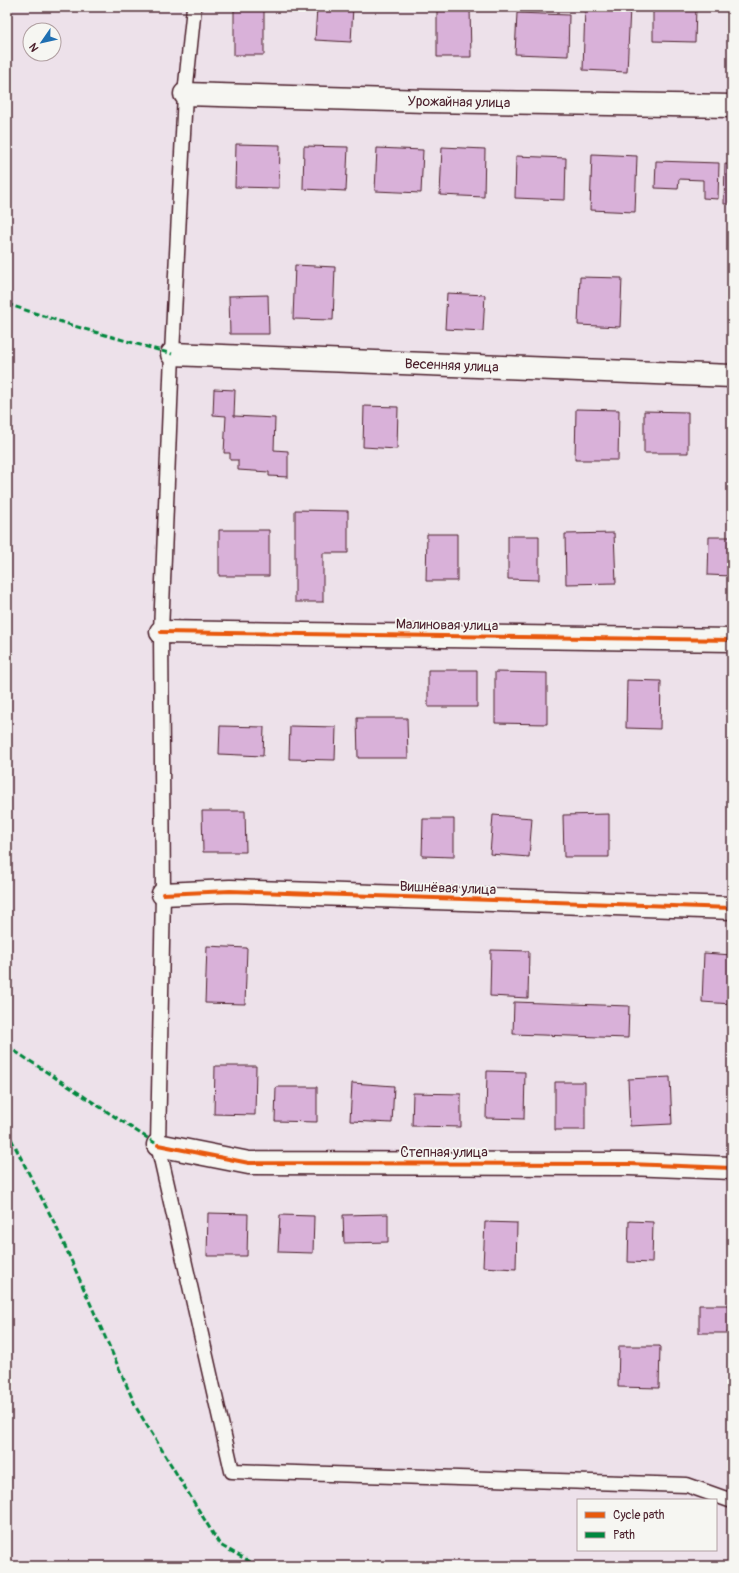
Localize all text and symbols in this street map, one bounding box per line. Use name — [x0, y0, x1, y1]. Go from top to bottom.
north arrow — [22, 22, 62, 62]
text: N — [26, 40, 42, 54]
street label: Урожайная улица — [407, 92, 510, 111]
street label: Весенняя улица — [404, 355, 499, 375]
street label: Малиновая улица — [396, 616, 498, 634]
street label: Вишнёвая улица — [399, 878, 497, 898]
street label: Степная улица — [400, 1144, 488, 1161]
legend — [577, 1499, 717, 1551]
text: Cycle path — [613, 1508, 665, 1523]
text: Path — [613, 1528, 635, 1543]

